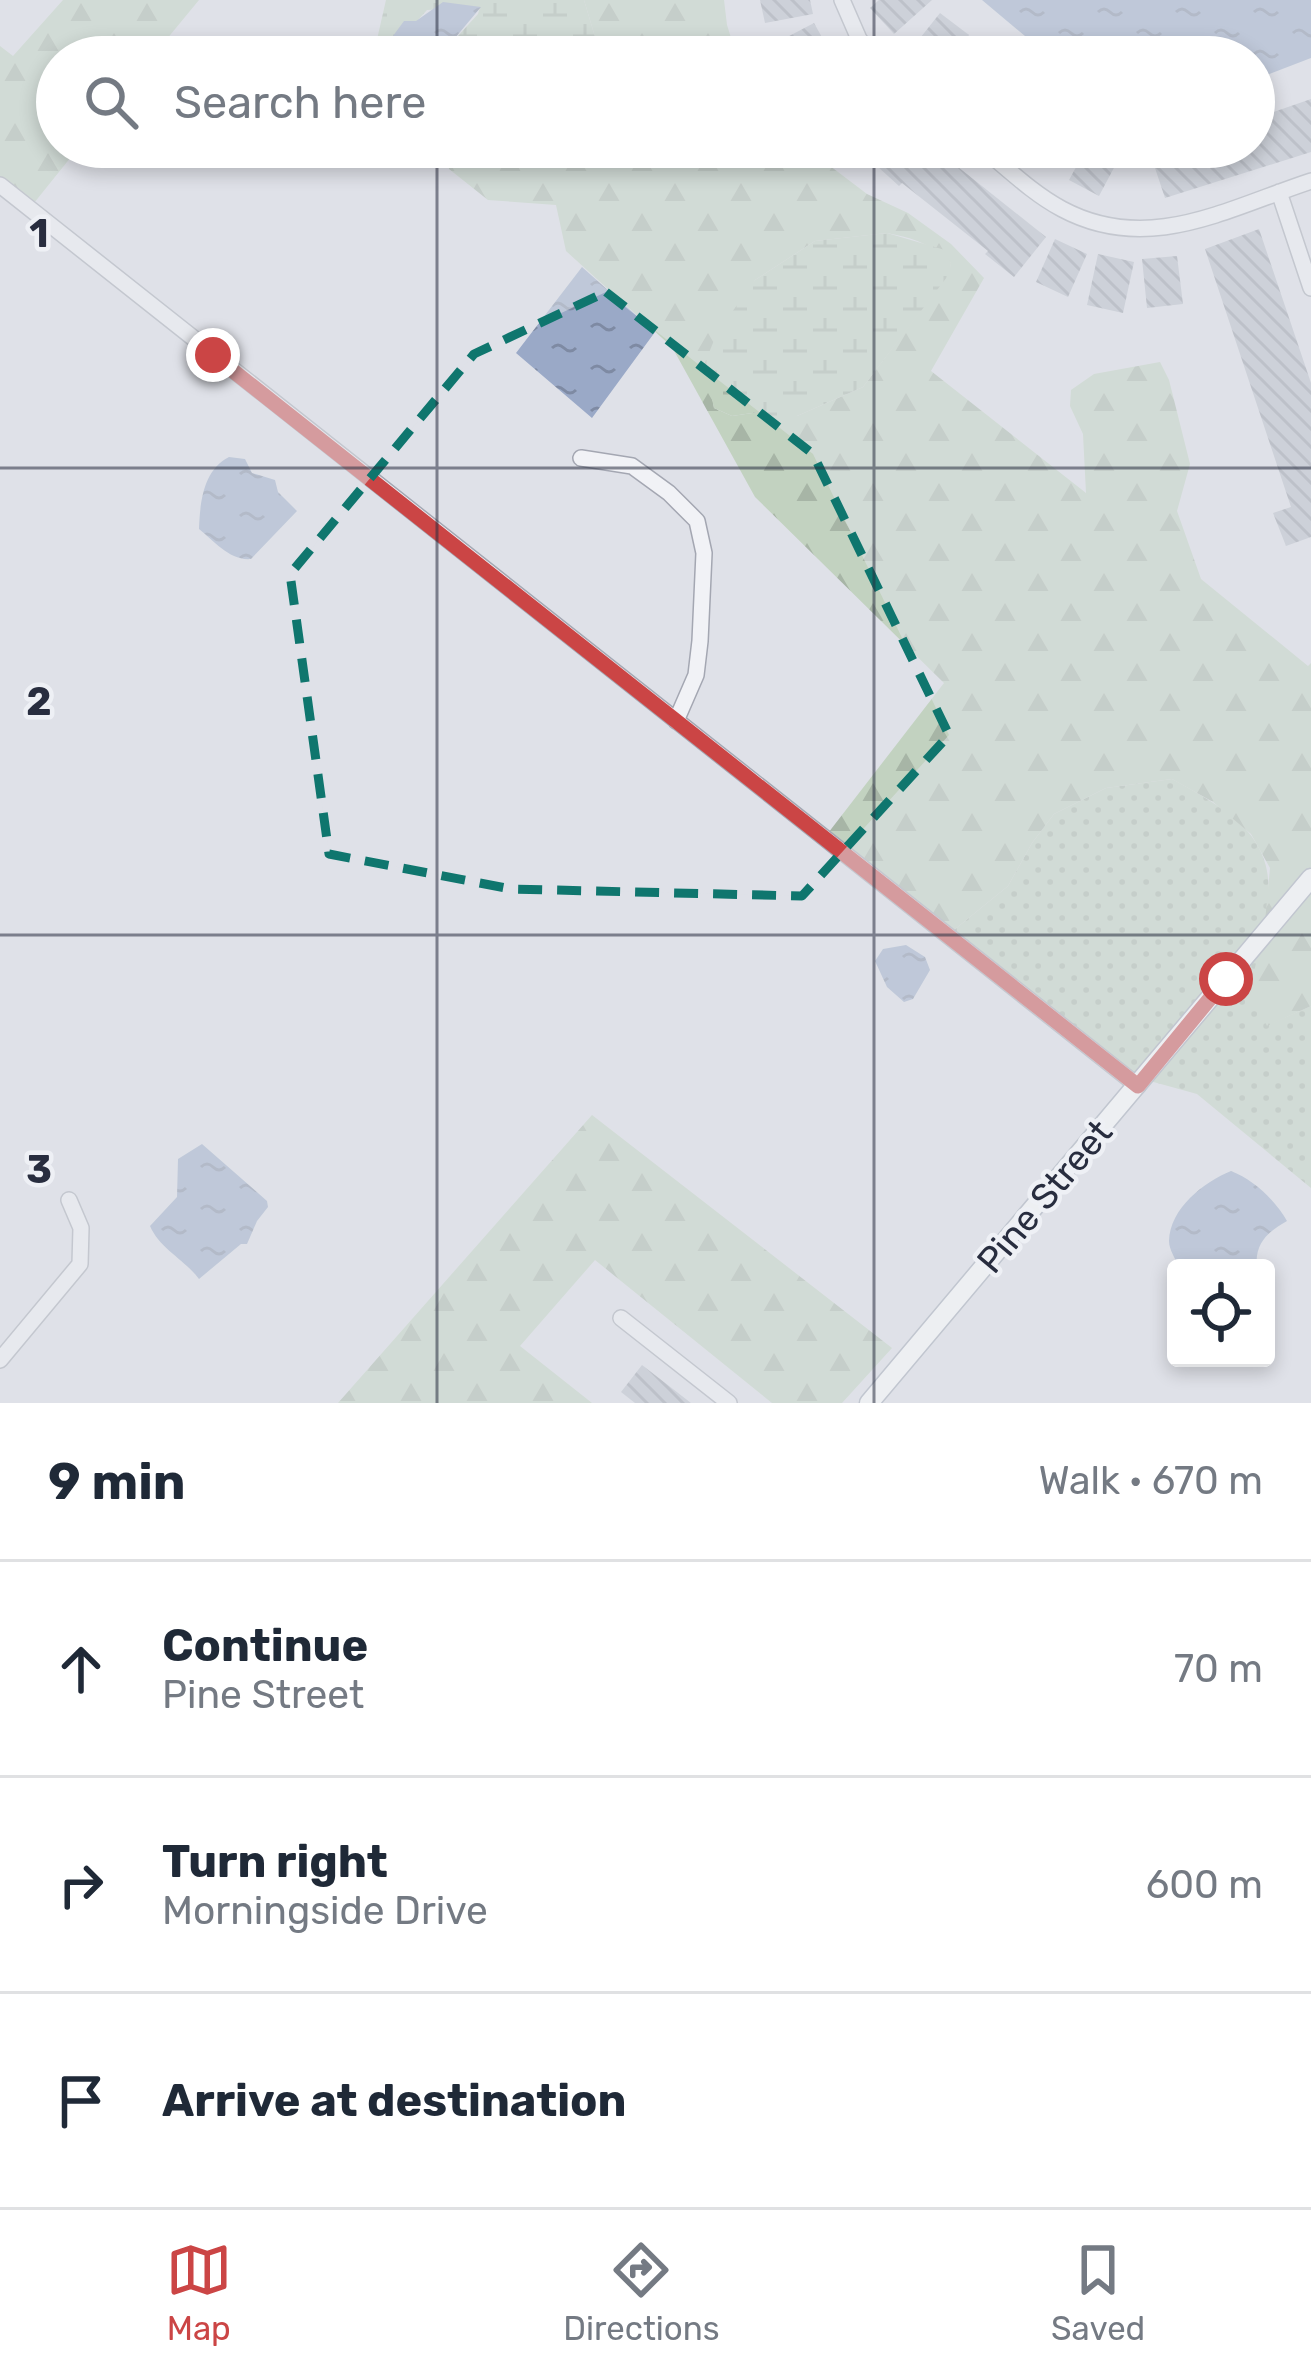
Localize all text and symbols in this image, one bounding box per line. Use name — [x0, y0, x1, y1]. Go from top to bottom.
search box — [36, 36, 1275, 168]
icon: search — [78, 69, 144, 135]
text: Search here — [174, 76, 426, 129]
text: 1 — [29, 211, 49, 257]
route end — [186, 328, 240, 382]
text: 2 — [26, 679, 52, 725]
route start — [1199, 952, 1253, 1006]
street label: Pine Street — [968, 1111, 1121, 1282]
text: 3 — [26, 1147, 52, 1193]
map controls — [1167, 1259, 1275, 1367]
button: locate — [1167, 1259, 1275, 1367]
text: 9 min — [48, 1451, 186, 1512]
text: Walk · 670 m — [1039, 1458, 1263, 1504]
text: Continue — [162, 1619, 368, 1672]
icon: ahead — [48, 1636, 114, 1702]
text: 70 m — [1174, 1646, 1263, 1692]
text: Pine Street — [162, 1672, 364, 1718]
text: Turn right — [162, 1835, 388, 1888]
icon: right — [48, 1852, 114, 1918]
text: 600 m — [1146, 1862, 1263, 1908]
text: Morningside Drive — [162, 1888, 488, 1934]
icon: arrive — [48, 2068, 114, 2134]
text: Arrive at destination — [162, 2074, 627, 2127]
tab: Map — [166, 2237, 232, 2348]
tab: Directions — [563, 2237, 720, 2348]
tab: Saved — [1051, 2237, 1145, 2348]

